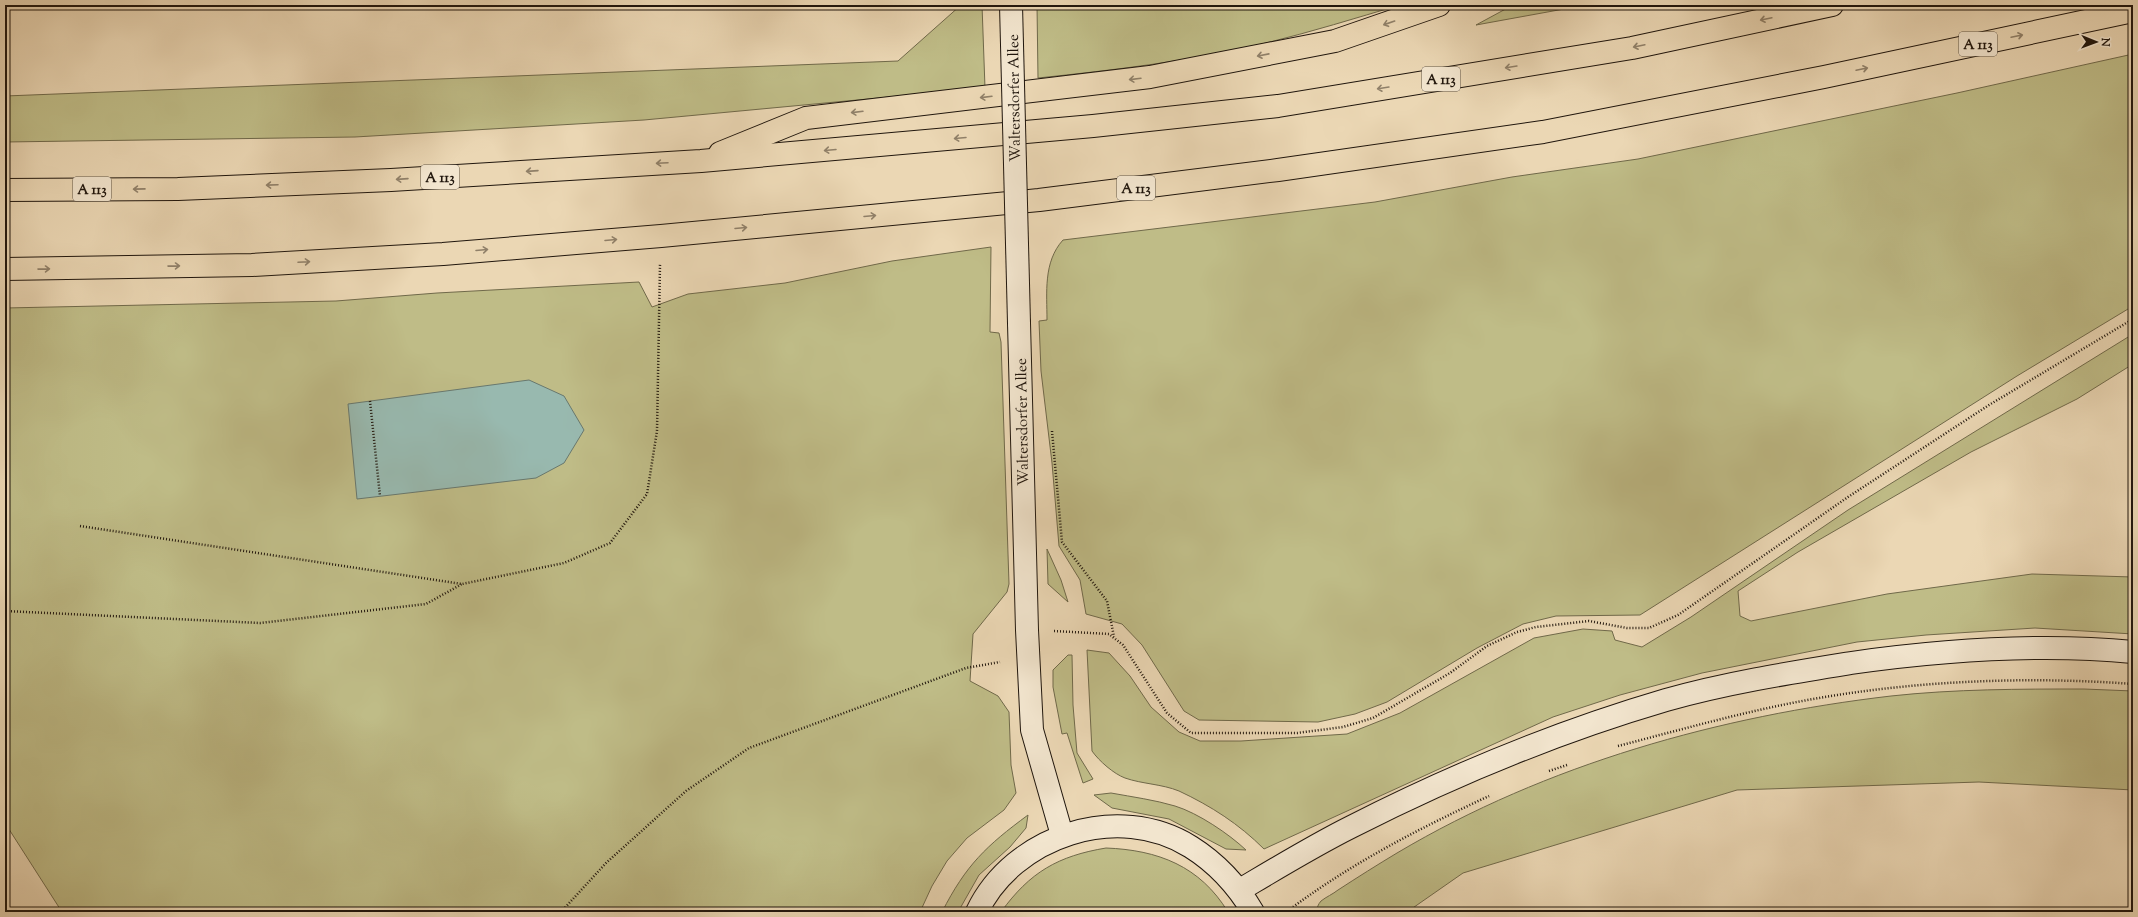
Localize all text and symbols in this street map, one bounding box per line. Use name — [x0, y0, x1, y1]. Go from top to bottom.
one-way arrow — [1760, 15, 1773, 23]
one-way arrow — [1382, 20, 1395, 27]
north arrow — [2076, 22, 2116, 62]
one-way arrow — [2010, 31, 2023, 39]
road number: A 113 — [1959, 32, 1997, 56]
street label: Waltersdorfer Allee — [1004, 34, 1027, 162]
text: N — [2097, 37, 2113, 47]
one-way arrow — [1633, 43, 1646, 51]
one-way arrow — [1257, 51, 1270, 59]
one-way arrow — [1505, 64, 1518, 72]
one-way arrow — [1855, 65, 1868, 73]
road number: A 113 — [1422, 67, 1460, 91]
one-way arrow — [1129, 75, 1142, 83]
one-way arrow — [1377, 85, 1390, 93]
one-way arrow — [980, 93, 993, 100]
one-way arrow — [851, 108, 864, 116]
one-way arrow — [953, 134, 966, 142]
one-way arrow — [824, 146, 837, 153]
one-way arrow — [656, 160, 669, 167]
road number: A 113 — [421, 165, 459, 189]
one-way arrow — [526, 168, 539, 175]
one-way arrow — [396, 176, 409, 183]
road number: A 113 — [1117, 176, 1155, 200]
road number: A 113 — [73, 177, 111, 201]
one-way arrow — [266, 181, 279, 188]
one-way arrow — [133, 185, 146, 193]
one-way arrow — [863, 212, 876, 220]
one-way arrow — [734, 225, 747, 232]
one-way arrow — [604, 236, 617, 243]
one-way arrow — [475, 247, 488, 254]
one-way arrow — [297, 258, 310, 265]
one-way arrow — [167, 262, 180, 270]
one-way arrow — [37, 265, 50, 273]
street label: Waltersdorfer Allee — [1012, 358, 1035, 486]

